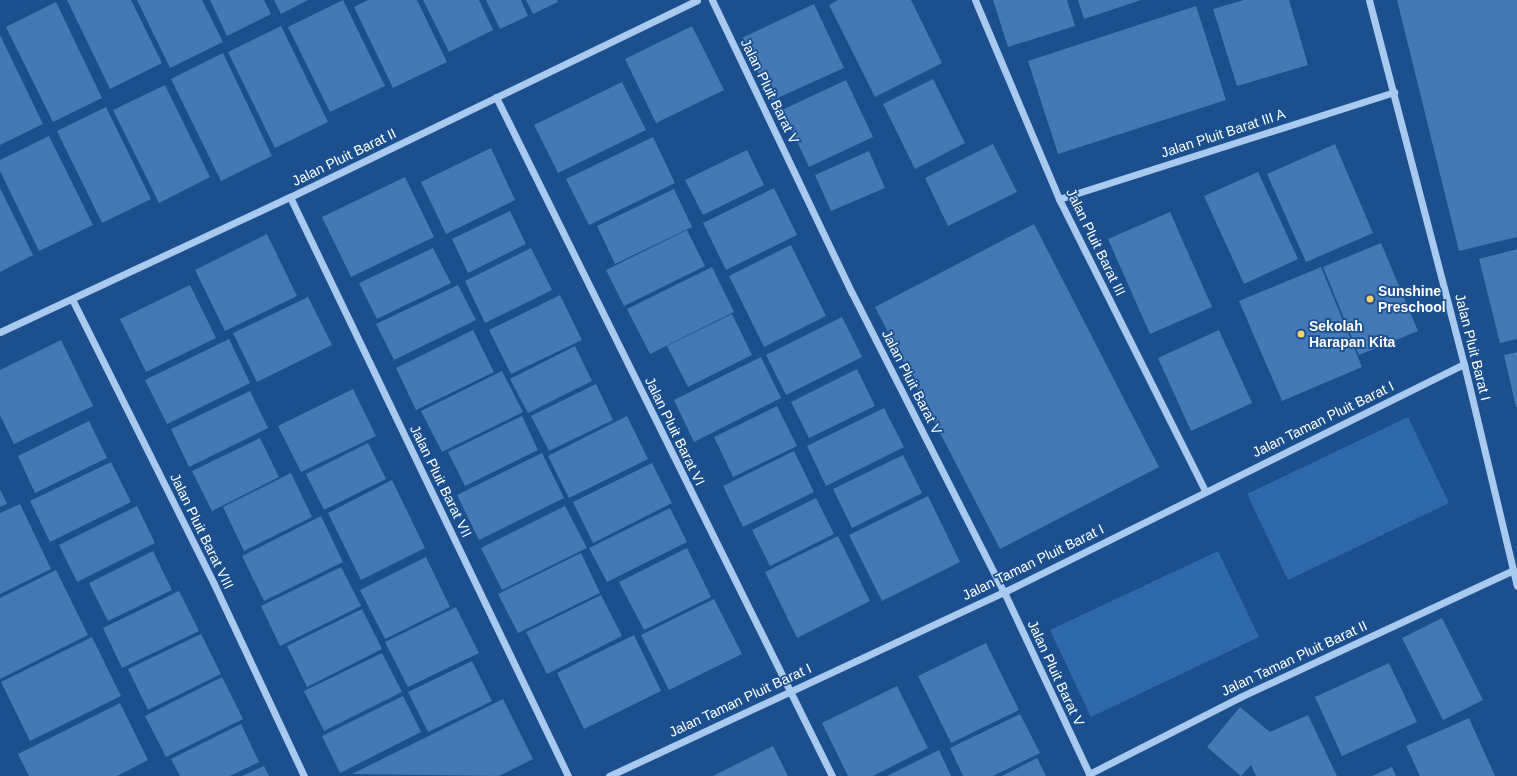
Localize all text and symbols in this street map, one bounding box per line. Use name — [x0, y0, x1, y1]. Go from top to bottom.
street label: Jalan Pluit Barat V — [737, 36, 803, 146]
street label: Jalan Pluit Barat III A — [1158, 105, 1288, 161]
street label: Jalan Pluit Barat II — [289, 125, 399, 189]
street label: Jalan Pluit Barat III — [1063, 186, 1129, 298]
place label: Sunshine Preschool — [1378, 283, 1446, 316]
street label: Jalan Pluit Barat I — [1452, 292, 1494, 402]
marker: Sunshine Preschool — [1365, 294, 1375, 304]
place label: Sekolah Harapan Kita — [1309, 318, 1395, 350]
street label: Jalan Pluit Barat V — [878, 327, 946, 437]
marker: Sekolah Harapan Kita — [1296, 329, 1306, 339]
street label: Jalan Pluit Barat VI — [641, 374, 709, 488]
street label: Jalan Taman Pluit Barat I — [1249, 377, 1397, 461]
street label: Jalan Pluit Barat VII — [407, 422, 475, 540]
street label: Jalan Pluit Barat VIII — [167, 470, 237, 592]
street label: Jalan Taman Pluit Barat I — [959, 520, 1107, 604]
street label: Jalan Pluit Barat V — [1024, 617, 1088, 729]
street label: Jalan Taman Pluit Barat II — [1218, 617, 1370, 699]
street label: Jalan Taman Pluit Barat I — [666, 660, 814, 740]

